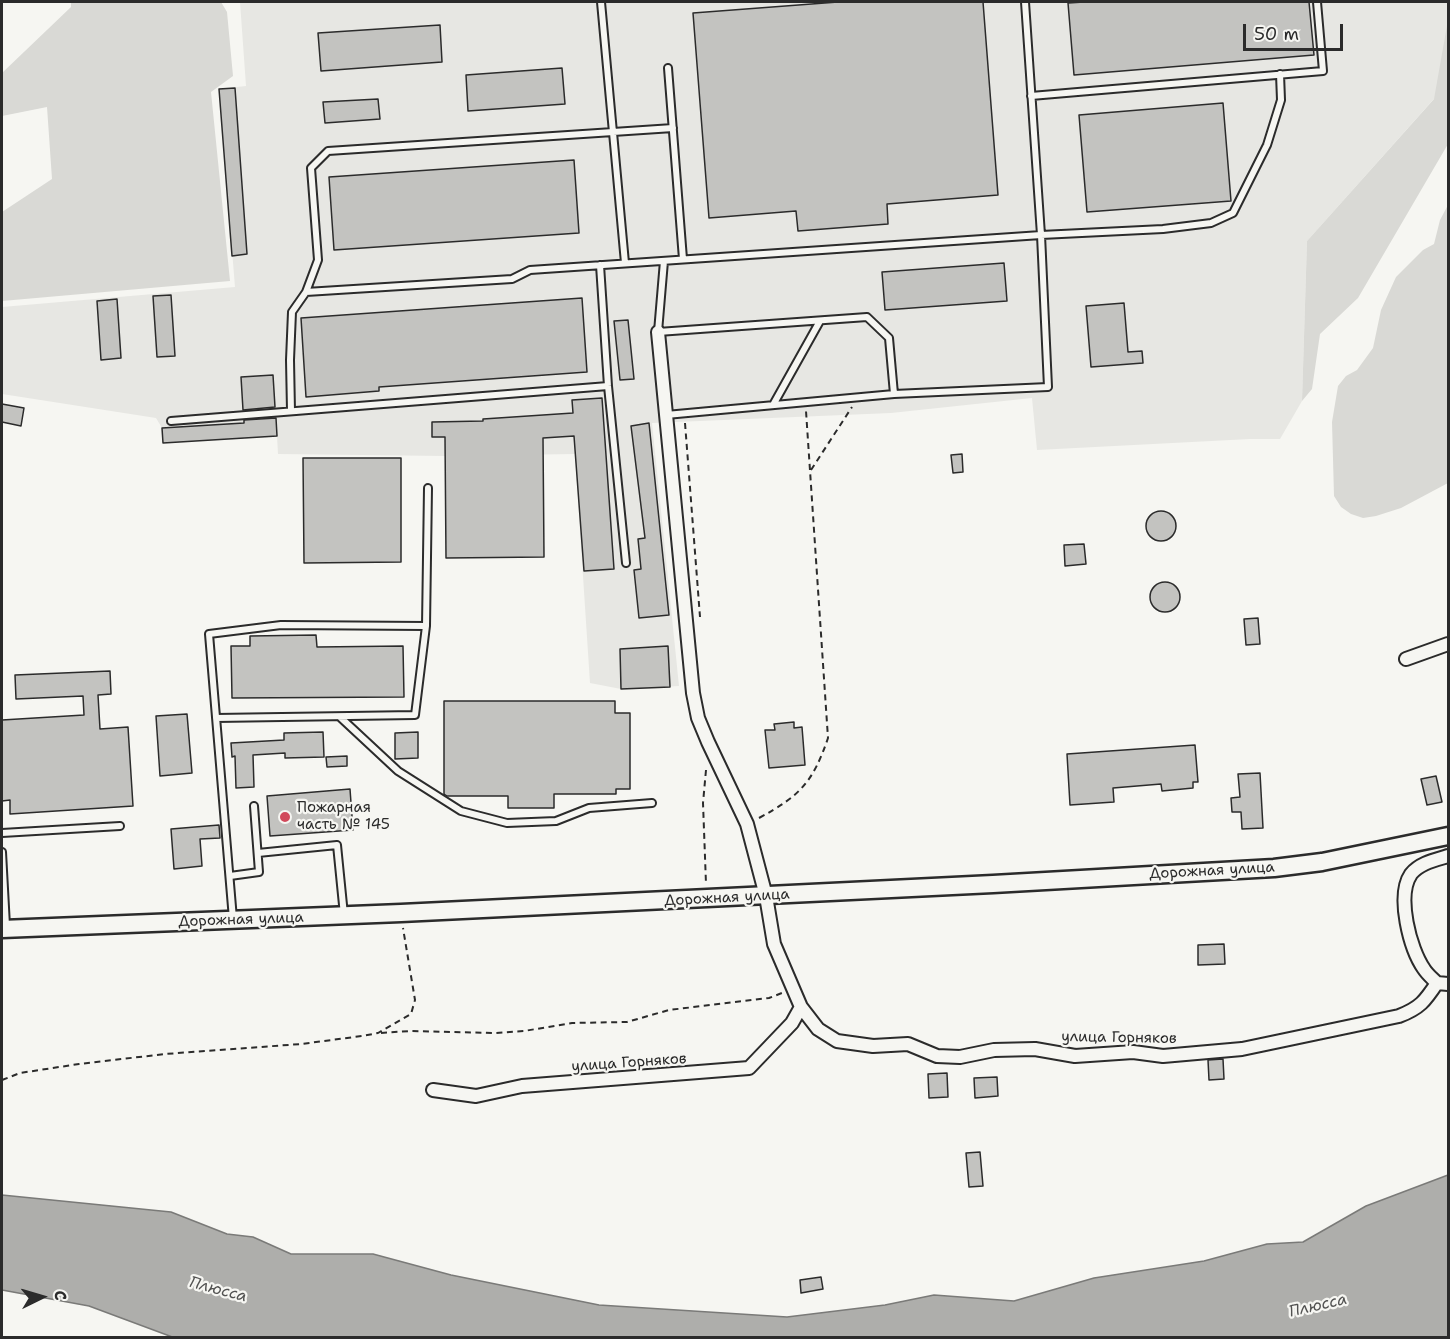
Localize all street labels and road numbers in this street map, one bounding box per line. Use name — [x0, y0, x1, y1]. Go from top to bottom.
street label: Дорожная улица — [1149, 859, 1275, 883]
street label: Дорожная улица — [664, 886, 790, 910]
street label: Дорожная улица — [178, 909, 304, 931]
street label: улица Горняков — [1061, 1028, 1177, 1048]
street label: улица Горняков — [571, 1050, 687, 1076]

